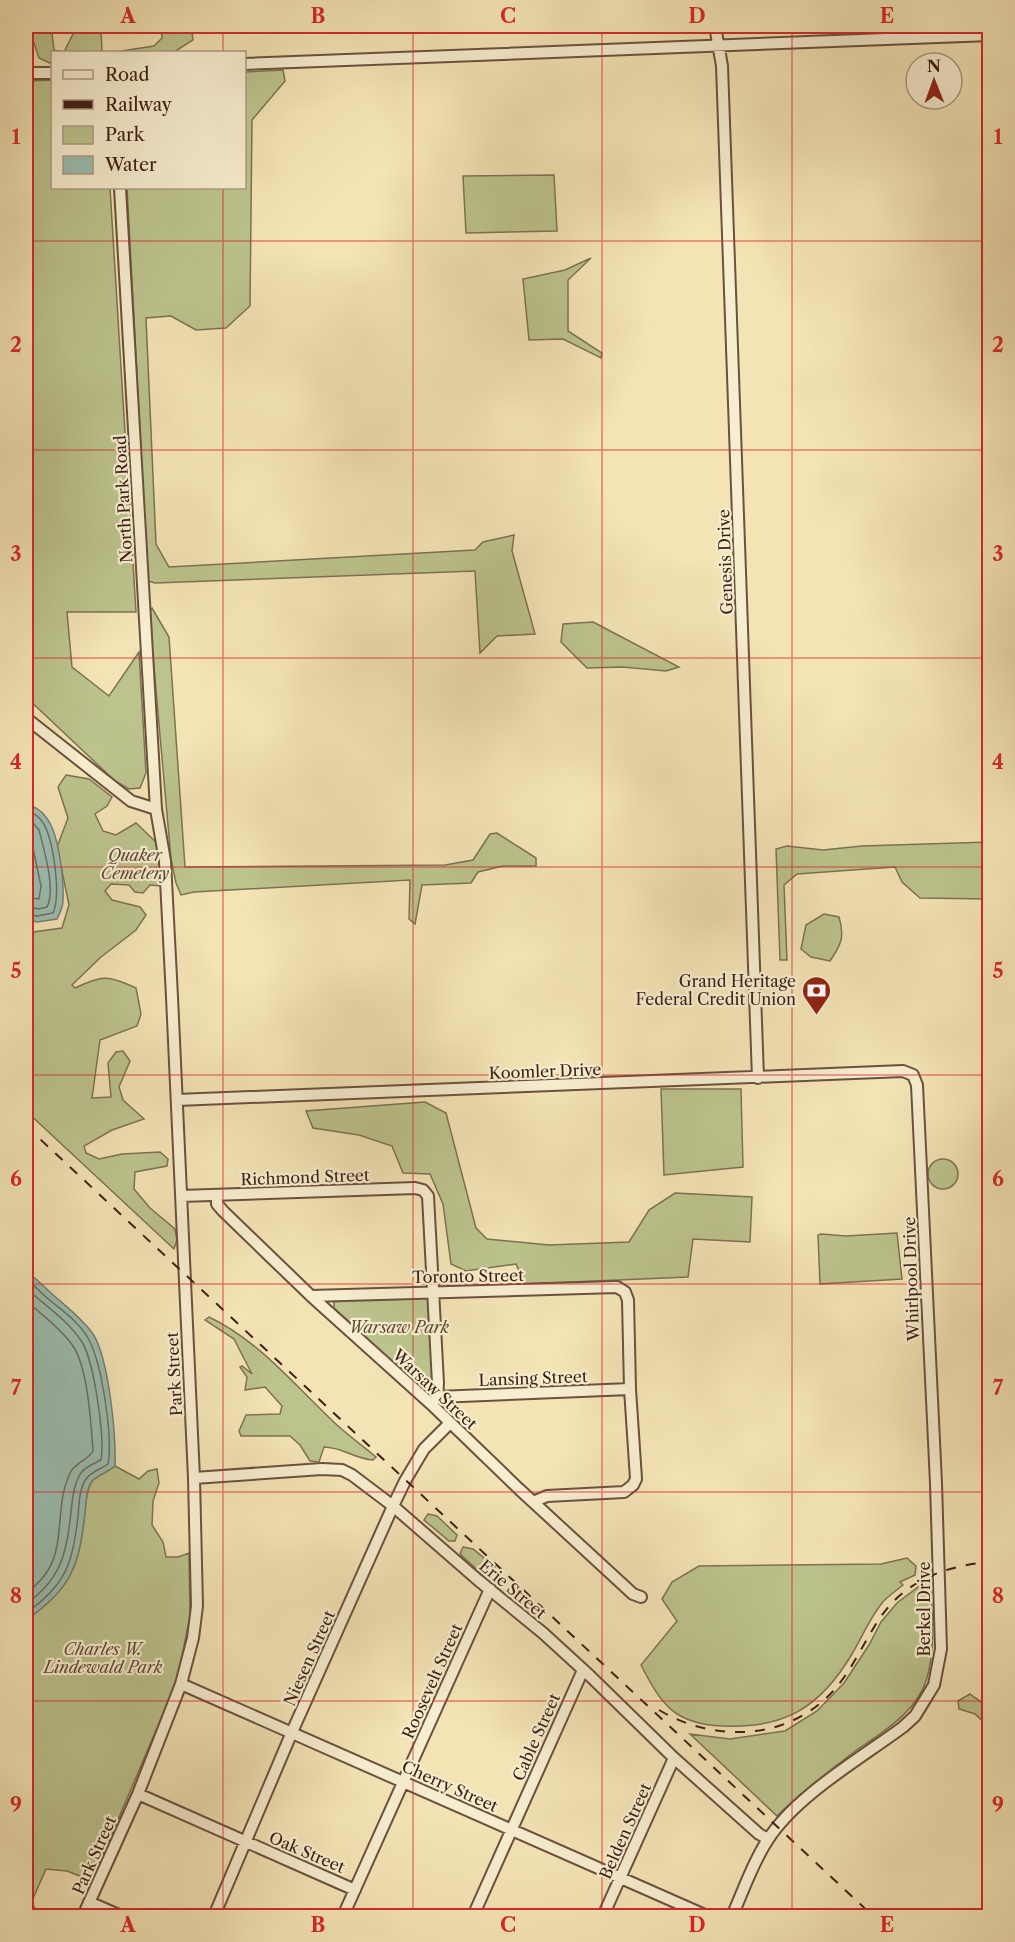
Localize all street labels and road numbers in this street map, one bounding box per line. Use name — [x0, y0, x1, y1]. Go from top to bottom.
street label: North Park Road — [110, 435, 136, 563]
street label: Genesis Drive — [713, 509, 737, 615]
street label: Koomler Drive — [488, 1059, 602, 1083]
street label: Richmond Street — [240, 1165, 370, 1189]
street label: Whirlpool Drive — [899, 1216, 923, 1342]
street label: Toronto Street — [412, 1265, 524, 1287]
street label: Park Street — [162, 1331, 186, 1416]
street label: Warsaw Street — [388, 1344, 482, 1434]
street label: Lansing Street — [478, 1366, 588, 1390]
street label: Erie Street — [475, 1555, 551, 1623]
street label: Berkel Drive — [914, 1561, 934, 1657]
street label: Niesen Street — [279, 1607, 339, 1709]
street label: Roosevelt Street — [398, 1620, 466, 1742]
street label: Cable Street — [508, 1690, 564, 1784]
street label: Cherry Street — [399, 1756, 501, 1816]
street label: Belden Street — [595, 1779, 655, 1882]
street label: Park Street — [68, 1812, 120, 1897]
street label: Oak Street — [266, 1827, 348, 1877]

